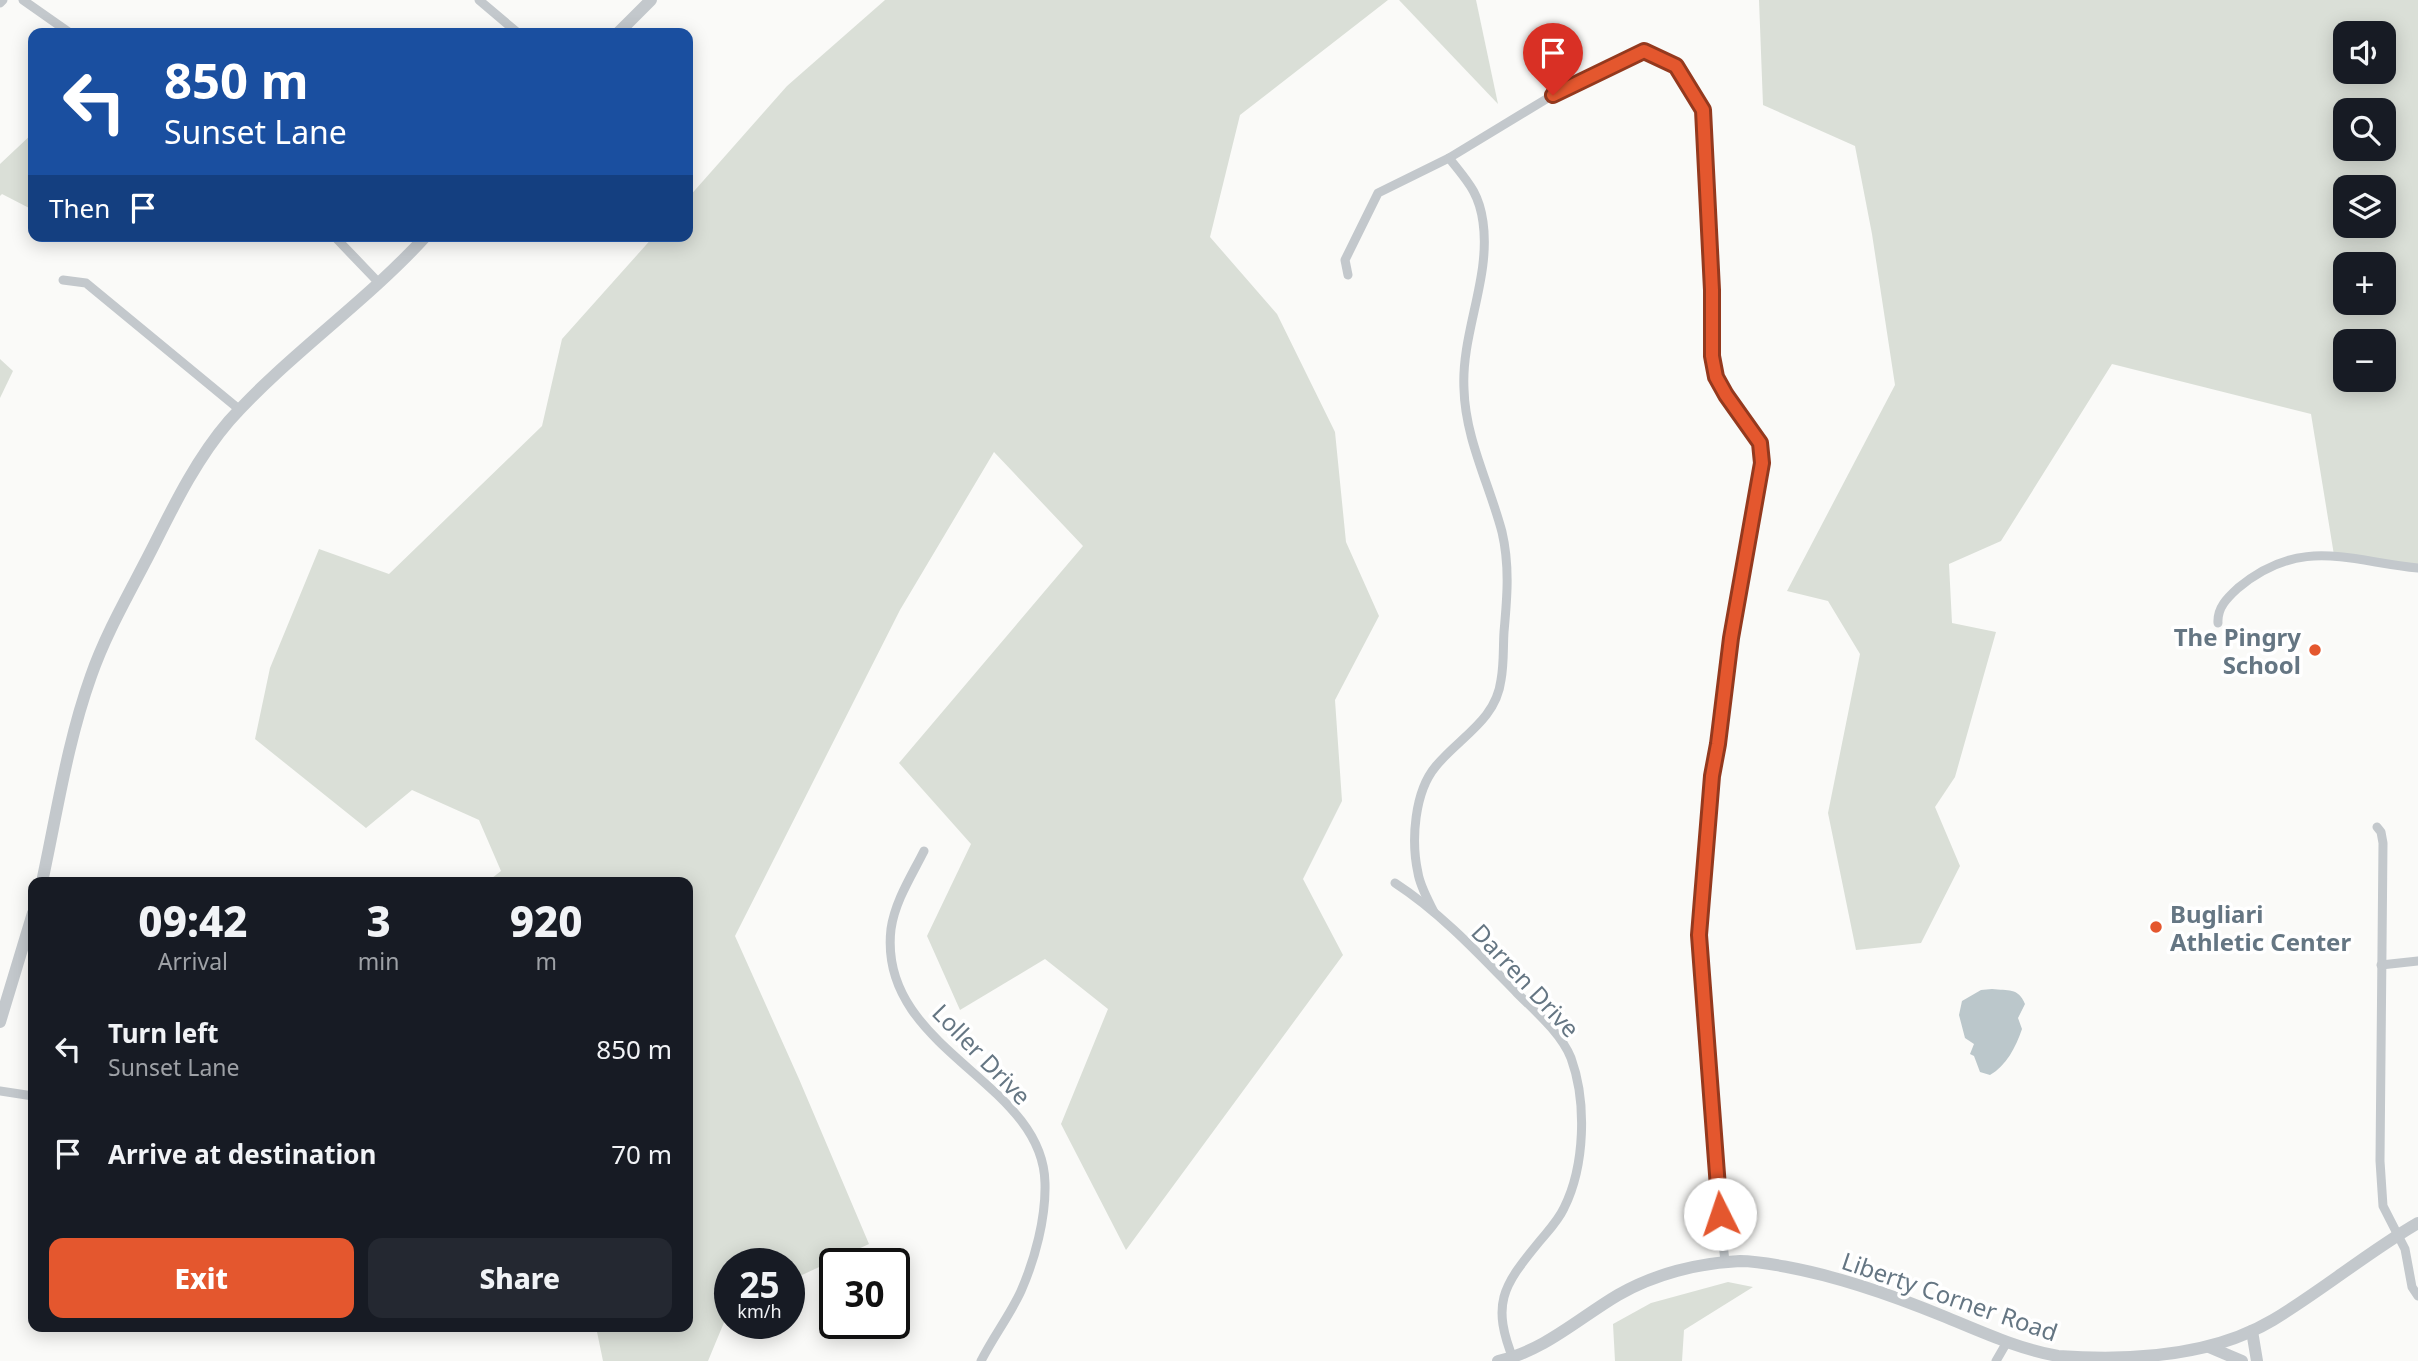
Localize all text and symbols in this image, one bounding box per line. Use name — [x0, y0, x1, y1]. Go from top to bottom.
map controls — [2333, 21, 2396, 392]
button: sound — [2333, 21, 2396, 84]
pin — [1523, 23, 1583, 95]
icon: arrive — [1534, 34, 1572, 72]
text: 850 m — [164, 47, 309, 113]
icon: left — [49, 56, 140, 147]
button: search — [2333, 98, 2396, 161]
text: Sunset Lane — [164, 110, 347, 153]
button: layers — [2333, 175, 2396, 238]
icon: arrive — [124, 189, 162, 227]
text: Then — [49, 190, 110, 226]
button: + — [2333, 252, 2396, 315]
button: − — [2333, 329, 2396, 392]
place label: The Pingry School — [2174, 620, 2301, 681]
marker: The Pingry School — [2307, 642, 2323, 658]
text: 09:42 — [138, 892, 247, 949]
text: 3 — [366, 892, 391, 949]
text: 920 — [510, 892, 583, 949]
place label: Bugliari Athletic Center — [2170, 897, 2351, 958]
street label: Darren Drive — [1465, 916, 1587, 1044]
marker: Bugliari Athletic Center — [2148, 919, 2164, 935]
text: Arrival — [158, 945, 228, 977]
text: min — [358, 945, 399, 977]
text: m — [535, 945, 557, 977]
street label: Loller Drive — [925, 996, 1039, 1112]
text: Turn left — [108, 1015, 219, 1051]
icon: left — [49, 1030, 87, 1068]
text: 850 m — [596, 1031, 672, 1067]
text: Sunset Lane — [108, 1051, 239, 1083]
icon: arrive — [49, 1135, 87, 1173]
text: Arrive at destination — [108, 1136, 377, 1172]
text: 70 m — [611, 1136, 672, 1172]
position arrow — [1683, 1177, 1757, 1251]
button: Exit — [49, 1238, 354, 1318]
button: Share — [368, 1238, 672, 1318]
street label: Liberty Corner Road — [1838, 1244, 2062, 1348]
speed limit sign: 30 — [819, 1248, 910, 1339]
text: 25 — [739, 1261, 780, 1308]
text: km/h — [737, 1299, 782, 1323]

